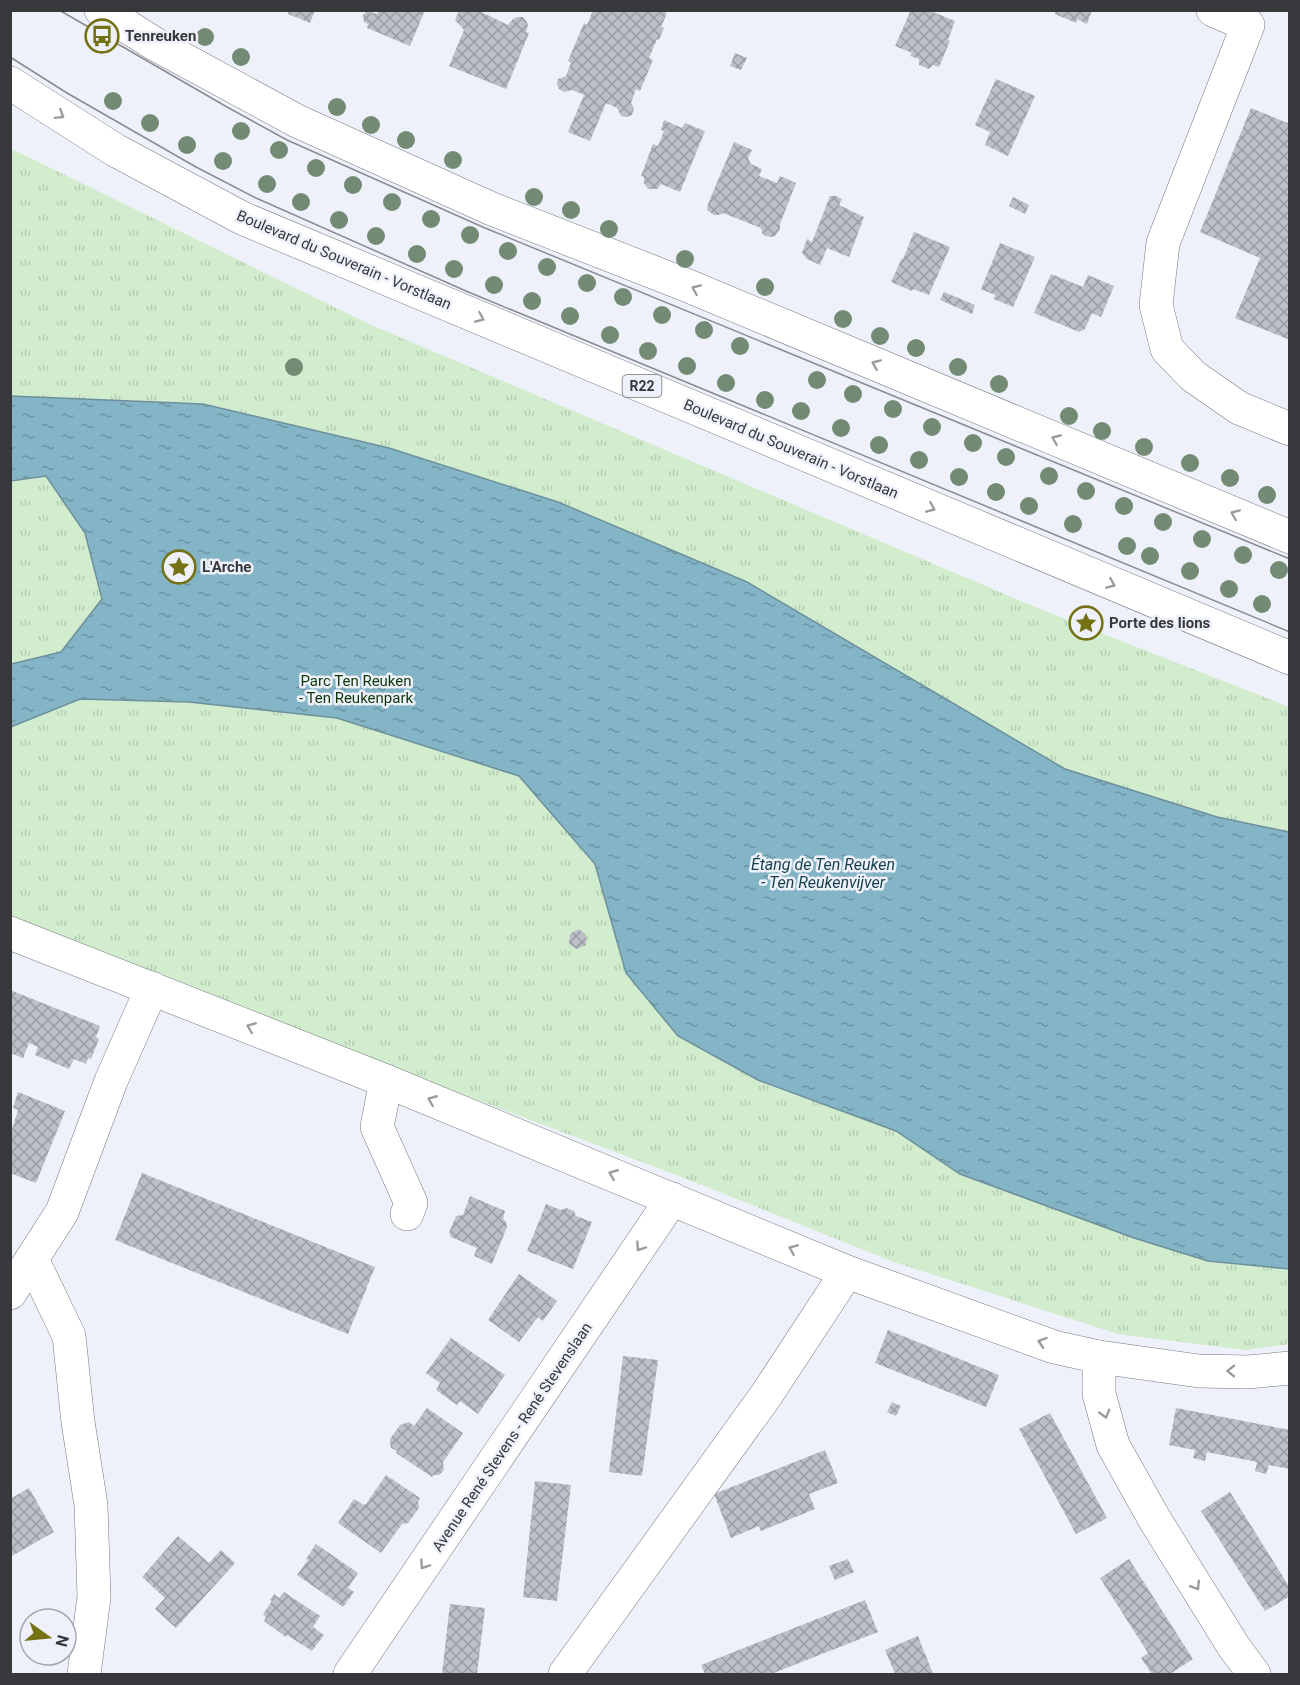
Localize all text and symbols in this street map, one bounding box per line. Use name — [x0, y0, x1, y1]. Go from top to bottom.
bus stop icon: Tenreuken — [84, 18, 120, 54]
place label: Tenreuken — [125, 27, 196, 45]
one-way arrow — [54, 107, 64, 119]
street label: Boulevard du Souverain - Vorstlaan — [234, 206, 454, 314]
one-way arrow — [691, 284, 702, 296]
one-way arrow — [474, 311, 485, 323]
one-way arrow — [871, 359, 882, 371]
road number: R22 — [622, 375, 662, 397]
street label: Boulevard du Souverain - Vorstlaan — [681, 395, 901, 503]
one-way arrow — [1051, 434, 1062, 446]
one-way arrow — [925, 501, 936, 513]
one-way arrow — [1231, 510, 1242, 522]
place icon: L'Arche — [161, 549, 197, 585]
place label: L'Arche — [202, 558, 251, 576]
one-way arrow — [1104, 576, 1115, 588]
place icon: Porte des lions — [1068, 605, 1104, 641]
place label: Porte des lions — [1109, 614, 1211, 632]
park label: Parc Ten Reuken - Ten Reukenpark — [299, 672, 413, 707]
water label: Étang de Ten Reuken - Ten Reukenvijver — [751, 855, 895, 892]
one-way arrow — [247, 1022, 258, 1034]
one-way arrow — [428, 1095, 439, 1107]
one-way arrow — [608, 1169, 619, 1181]
one-way arrow — [636, 1241, 647, 1252]
one-way arrow — [788, 1244, 799, 1256]
street label: Avenue René Stevens - René Stevenslaan — [428, 1319, 596, 1555]
one-way arrow — [1037, 1337, 1048, 1350]
one-way arrow — [1227, 1365, 1236, 1378]
one-way arrow — [1097, 1409, 1110, 1419]
one-way arrow — [420, 1558, 431, 1569]
one-way arrow — [1188, 1580, 1200, 1590]
north arrow — [18, 1607, 78, 1667]
text: N — [51, 1633, 73, 1649]

